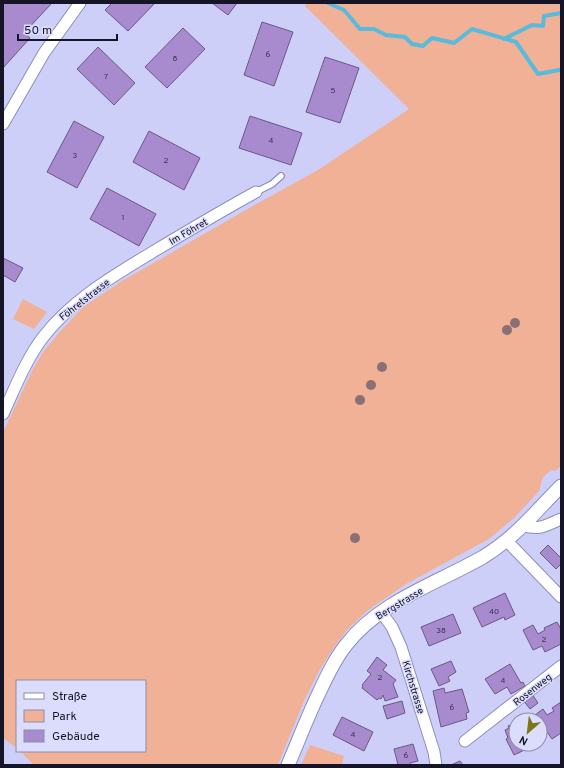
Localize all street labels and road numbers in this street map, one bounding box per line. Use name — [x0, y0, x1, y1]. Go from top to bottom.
street label: Im Föhret — [167, 216, 211, 249]
street label: Föhretstrasse — [57, 276, 113, 324]
street label: Bergstrasse — [374, 585, 426, 624]
street label: Kirchstrasse — [398, 659, 427, 716]
street label: Rosenweg — [511, 671, 555, 709]

